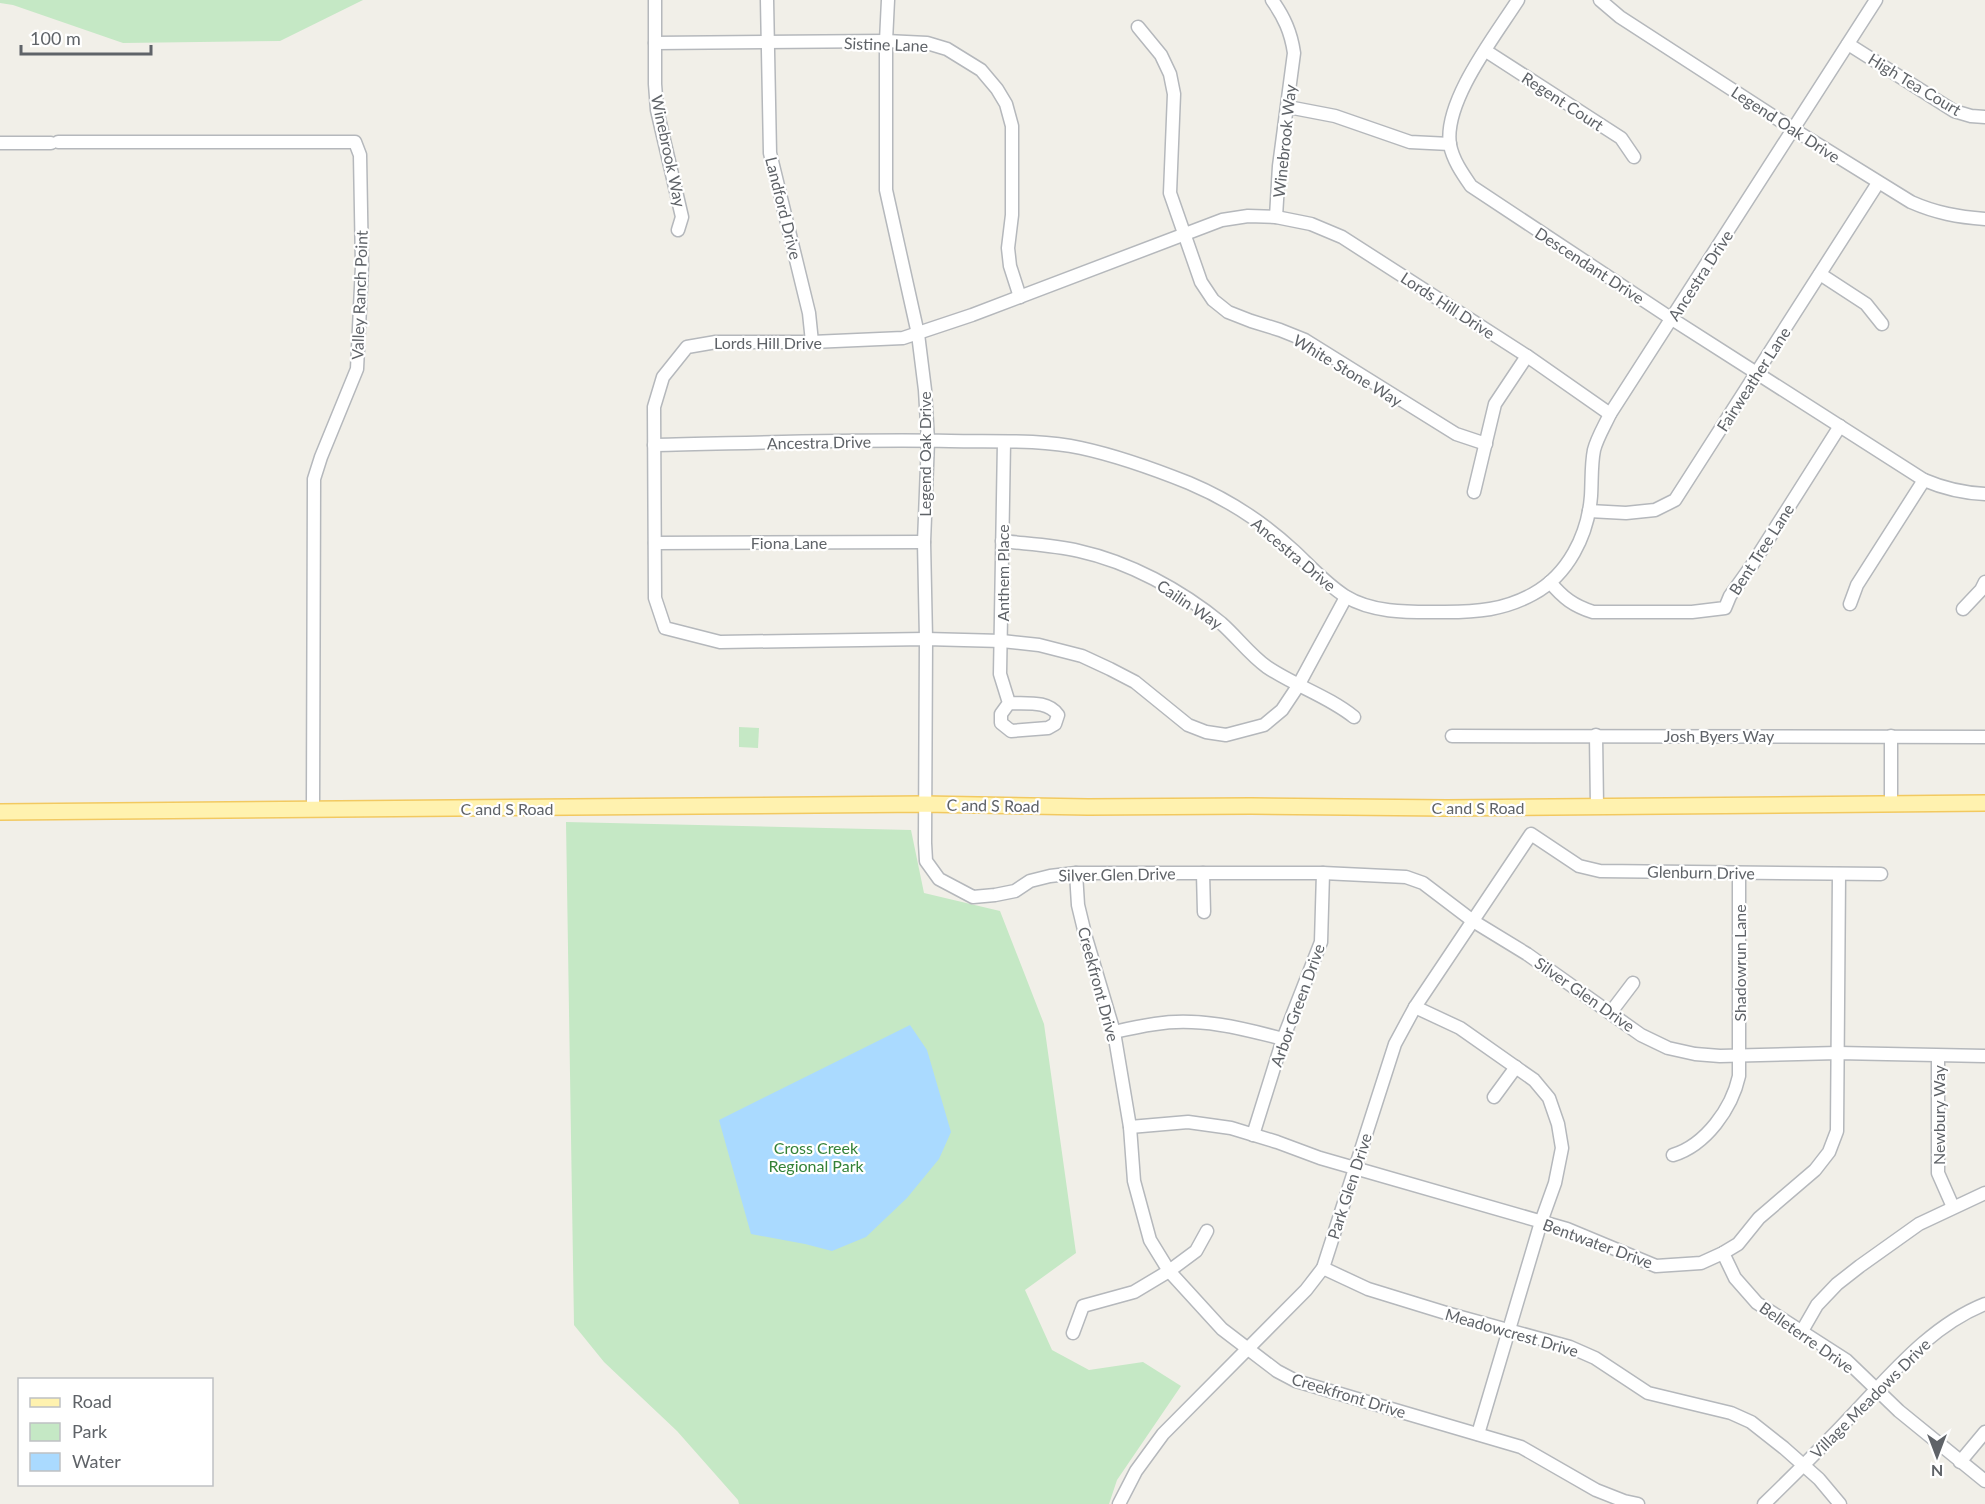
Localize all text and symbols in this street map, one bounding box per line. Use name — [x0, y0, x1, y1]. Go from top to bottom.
scale bar — [21, 18, 152, 56]
text: 100 m — [30, 27, 81, 49]
street label: Sistine Lane — [844, 33, 928, 55]
street label: High Tea Court — [1865, 49, 1965, 119]
street label: Regent Court — [1519, 68, 1608, 135]
street label: Legend Oak Drive — [1728, 82, 1844, 166]
street label: Winebrook Way — [1269, 83, 1299, 199]
street label: Winebrook Way — [648, 93, 690, 209]
street label: Landford Drive — [762, 155, 806, 261]
street label: Descendant Drive — [1532, 223, 1648, 307]
street label: Ancestra Drive — [1664, 226, 1736, 324]
street label: Valley Ranch Point — [347, 230, 371, 360]
street label: Lords Hill Drive — [1398, 268, 1498, 342]
street label: Fairweather Lane — [1712, 323, 1794, 435]
street label: White Stone Way — [1290, 330, 1406, 410]
street label: Lords Hill Drive — [714, 333, 822, 352]
street label: Legend Oak Drive — [915, 391, 934, 517]
street label: Ancestra Drive — [767, 432, 871, 452]
street label: Bent Tree Lane — [1725, 500, 1797, 598]
street label: Ancestra Drive — [1248, 513, 1340, 595]
street label: Anthem Place — [993, 524, 1012, 622]
street label: Fiona Lane — [751, 533, 827, 552]
street label: Cailin Way — [1154, 575, 1227, 633]
street label: Josh Byers Way — [1664, 726, 1775, 745]
street label: C and S Road — [946, 795, 1040, 815]
street label: C and S Road — [1432, 798, 1524, 817]
street label: C and S Road — [461, 799, 553, 818]
street label: Glenburn Drive — [1647, 862, 1755, 882]
street label: Silver Glen Drive — [1058, 863, 1176, 885]
street label: Shadowrun Lane — [1730, 904, 1749, 1022]
street label: Creekfront Drive — [1075, 924, 1123, 1044]
street label: Arbor Green Drive — [1266, 941, 1328, 1069]
street label: Silver Glen Drive — [1532, 953, 1638, 1035]
street label: Newbury Way — [1929, 1064, 1948, 1165]
street label: Park Glen Drive — [1323, 1131, 1375, 1241]
park label: Cross Creek Regional Park — [768, 1138, 864, 1175]
street label: Bentwater Drive — [1541, 1214, 1655, 1272]
street label: Belleterre Drive — [1756, 1297, 1858, 1377]
street label: Meadowcrest Drive — [1443, 1304, 1581, 1360]
street label: Village Meadows Drive — [1806, 1334, 1934, 1462]
street label: Creekfront Drive — [1290, 1369, 1408, 1421]
legend — [18, 1378, 213, 1486]
text: Road — [72, 1390, 112, 1412]
text: Park — [72, 1420, 108, 1442]
north arrow — [1907, 1426, 1967, 1486]
text: Water — [72, 1450, 121, 1472]
text: N — [1931, 1462, 1943, 1481]

